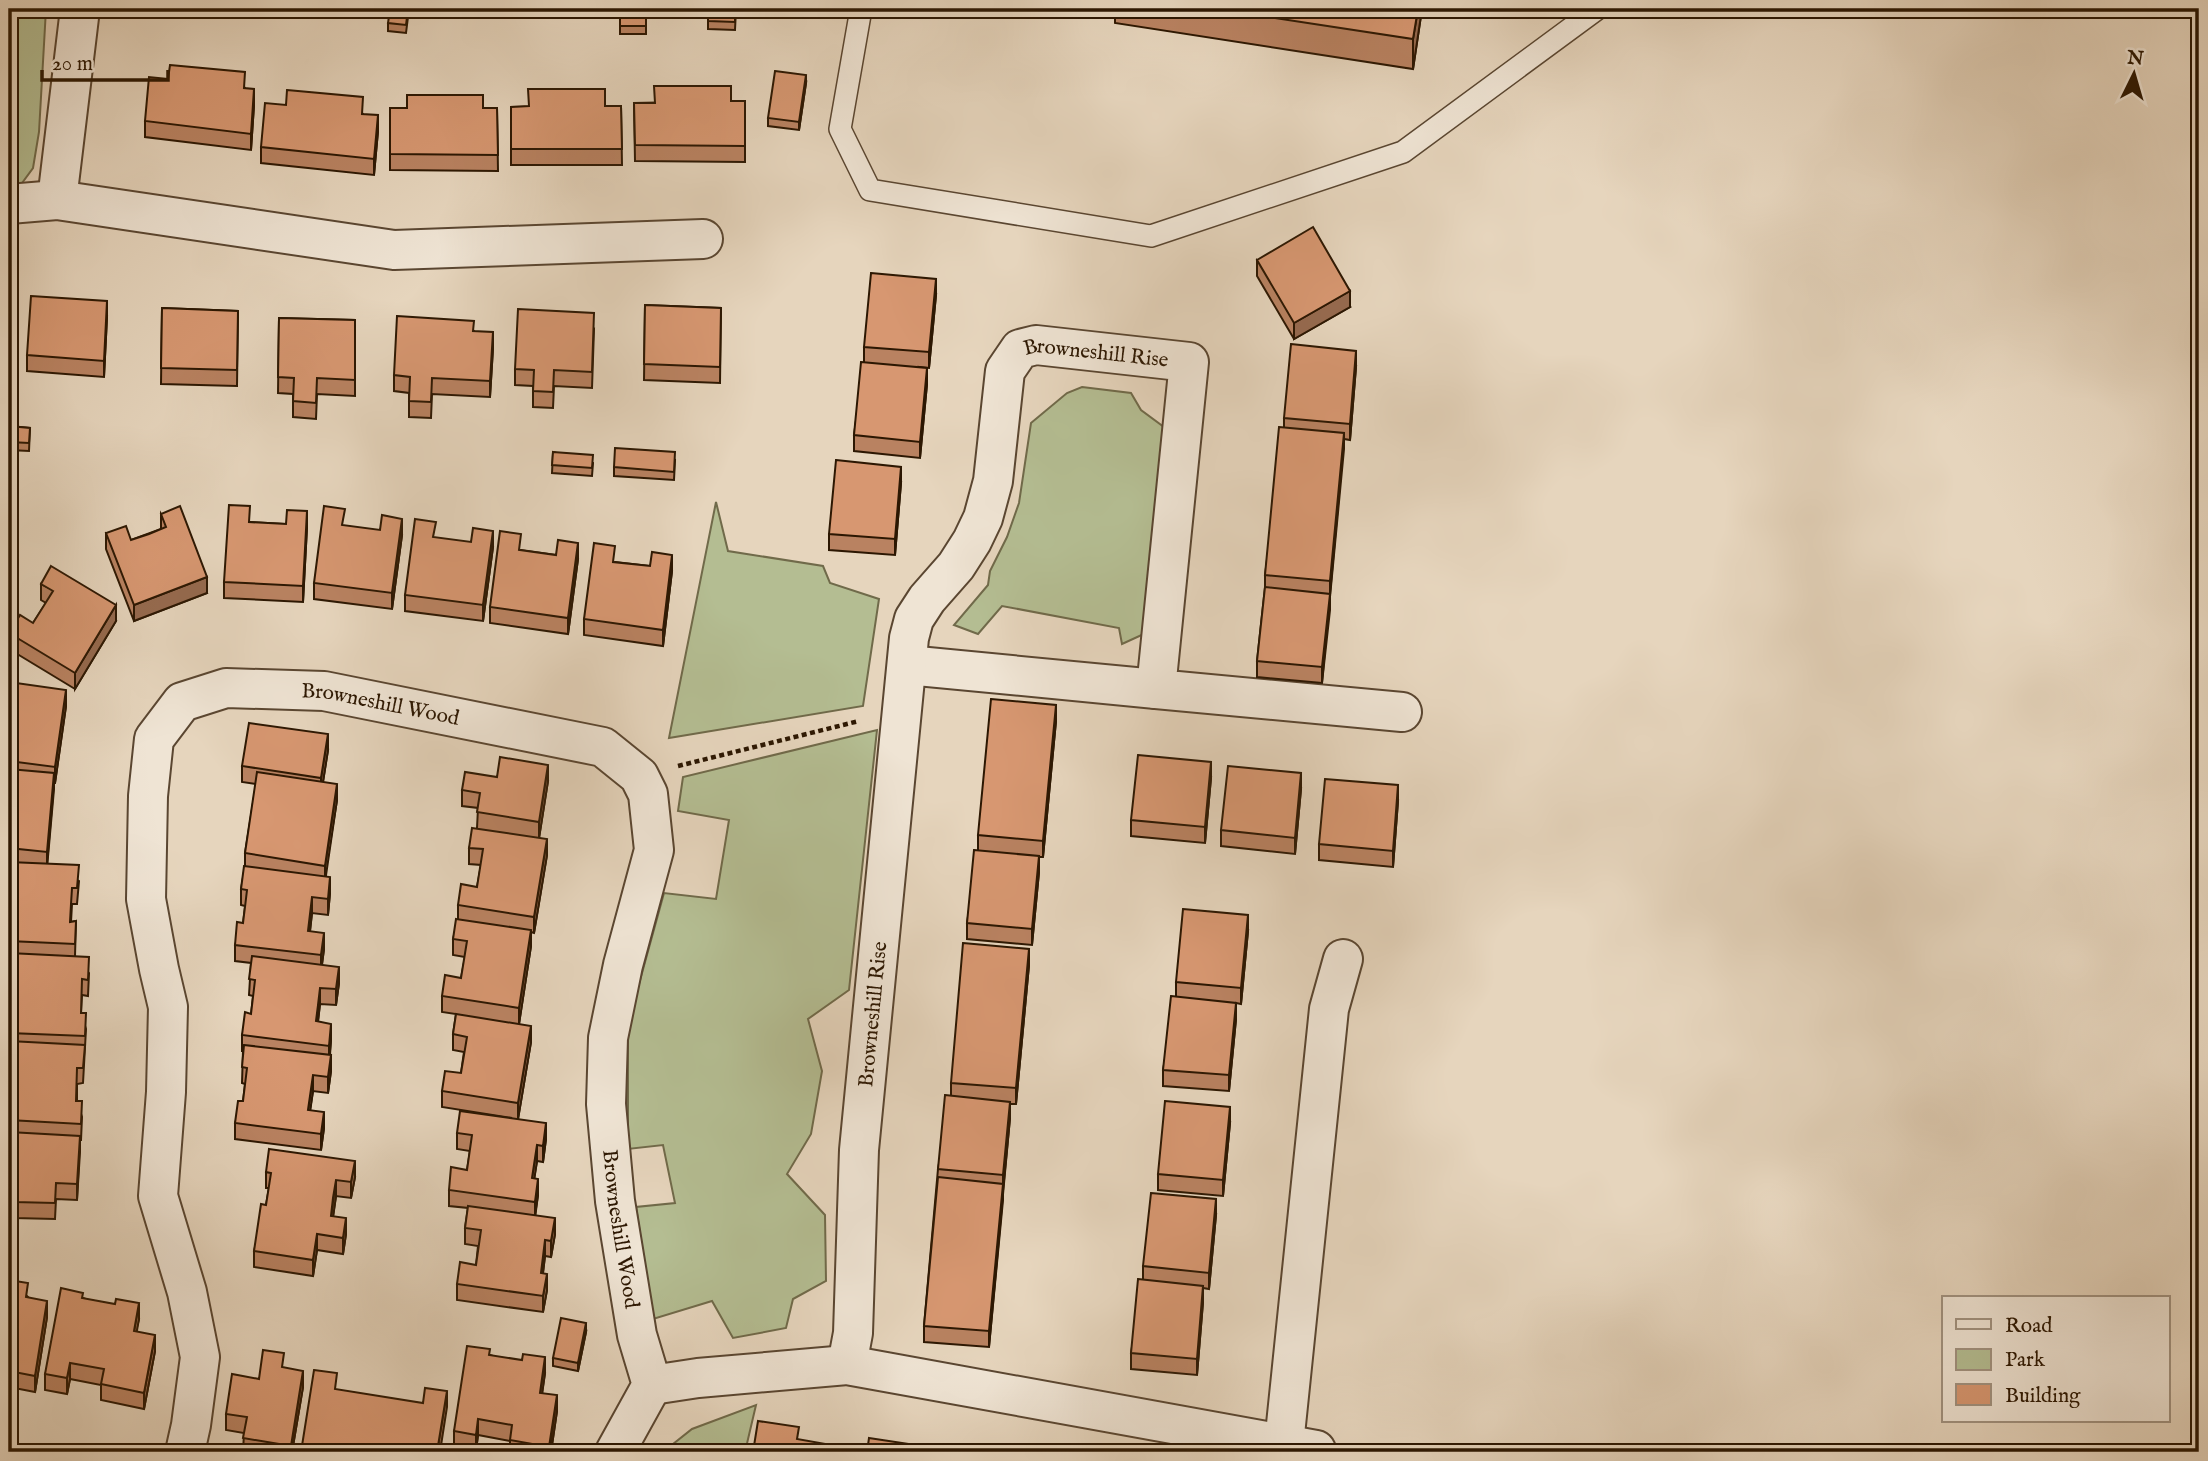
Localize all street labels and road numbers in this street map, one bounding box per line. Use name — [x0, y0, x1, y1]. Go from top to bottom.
street label: Browneshill Rise — [1021, 333, 1170, 375]
street label: Browneshill Wood — [301, 678, 462, 733]
street label: Browneshill Rise — [853, 940, 894, 1089]
street label: Browneshill Wood — [595, 1148, 645, 1311]

